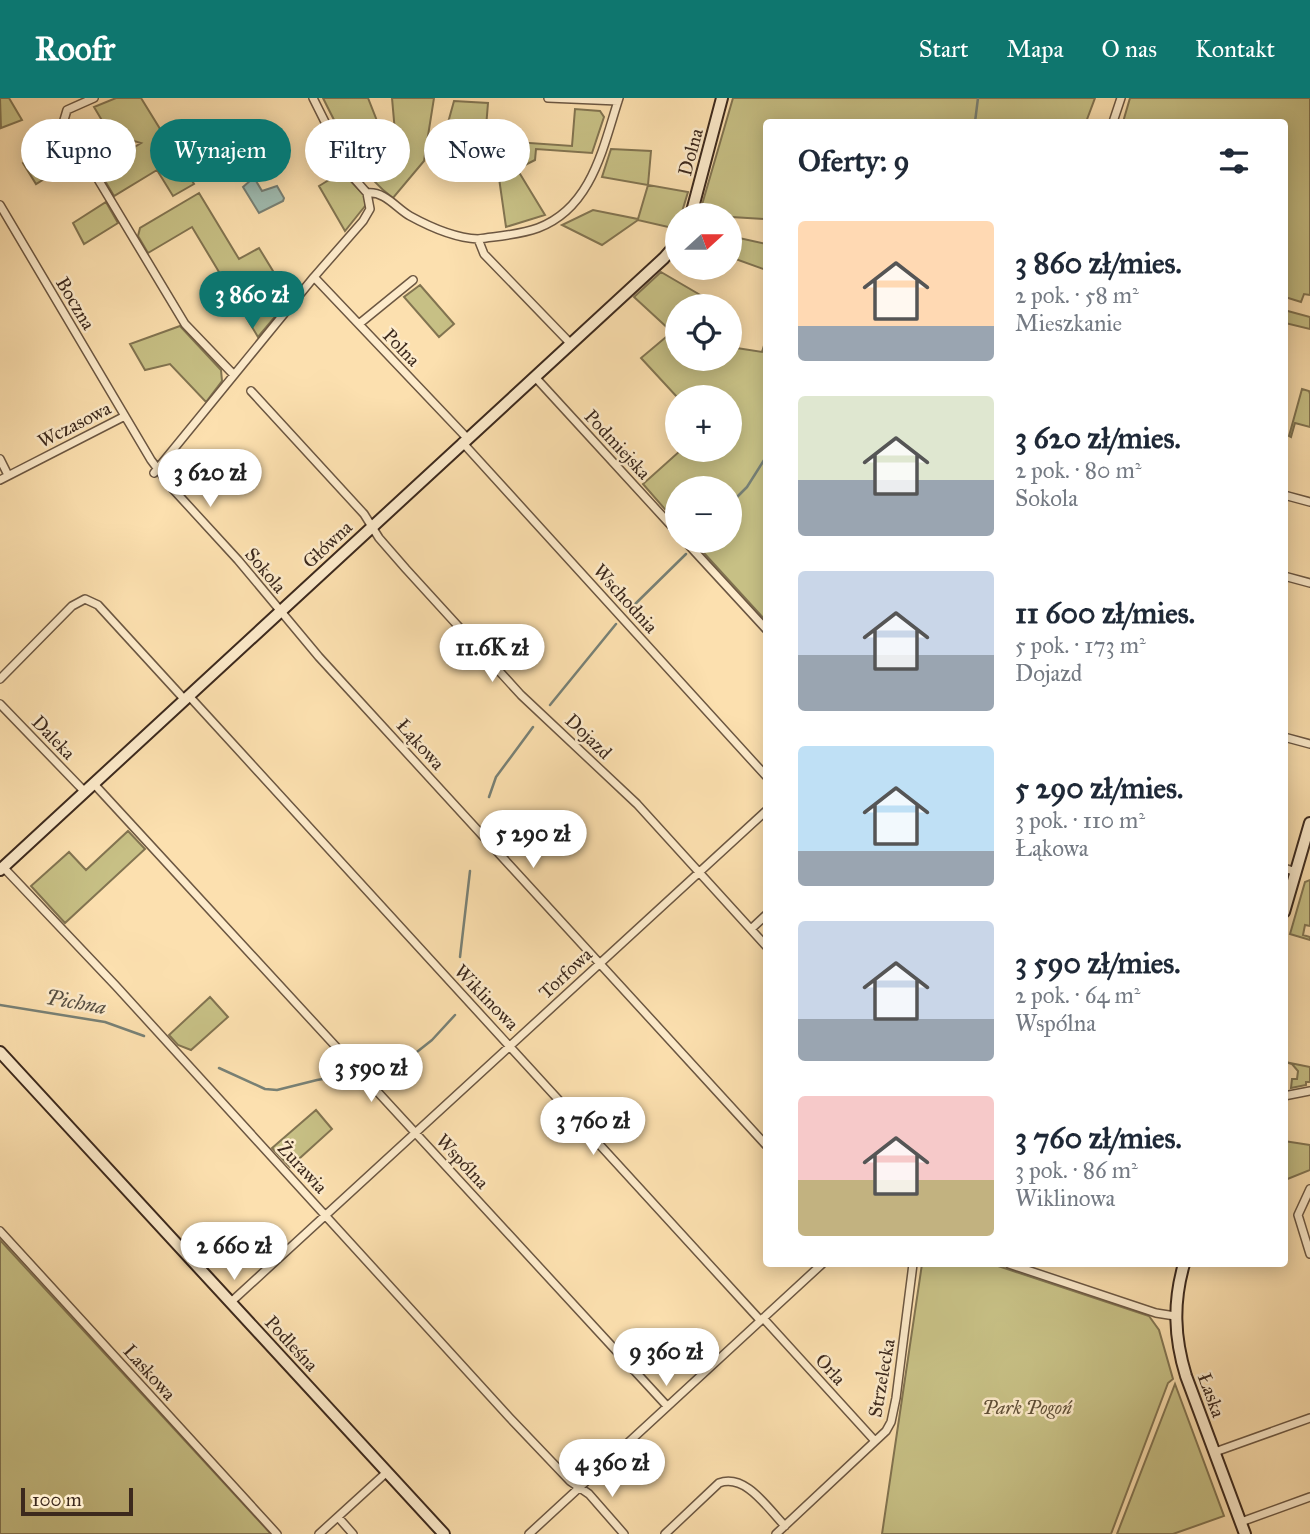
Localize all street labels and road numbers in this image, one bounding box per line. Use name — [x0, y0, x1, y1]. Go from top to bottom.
street label: Dolna — [673, 125, 708, 178]
street label: Boczna — [51, 273, 101, 335]
street label: Polna — [378, 324, 426, 372]
street label: Wczasowa — [34, 396, 116, 453]
street label: Podmiejska — [580, 405, 656, 485]
street label: Główna — [298, 515, 358, 573]
street label: Sokola — [240, 543, 292, 598]
street label: Wschodnia — [588, 559, 663, 639]
street label: Dojazd — [561, 709, 617, 764]
street label: Daleka — [27, 710, 81, 765]
street label: Łąkowa — [392, 714, 450, 775]
street label: Torfowa — [534, 942, 597, 1004]
street label: Wiklinowa — [450, 960, 524, 1036]
street label: Wspólna — [431, 1129, 494, 1194]
street label: Żurawia — [273, 1137, 333, 1199]
street label: Podleśna — [260, 1311, 324, 1377]
street label: Strzelecka — [863, 1336, 900, 1419]
street label: Laskowa — [118, 1340, 181, 1406]
street label: Orla — [810, 1349, 851, 1391]
street label: Łaska — [1193, 1370, 1230, 1422]

